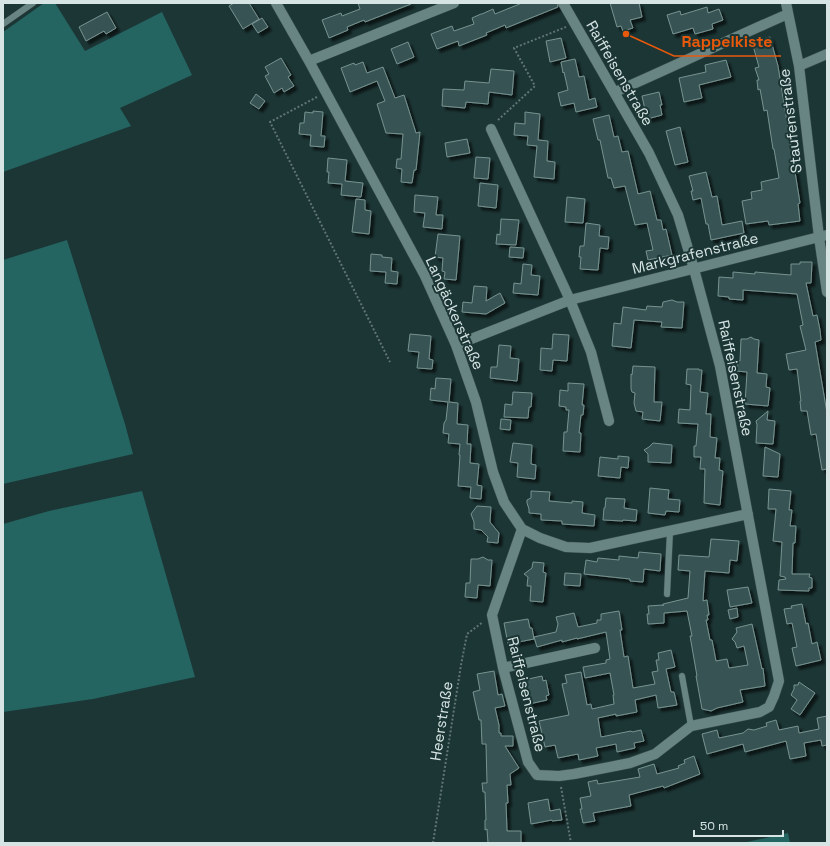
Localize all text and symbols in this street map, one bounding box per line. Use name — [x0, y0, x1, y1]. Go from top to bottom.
street label: Raiffeisenstraße — [582, 17, 658, 129]
callout: Rappelkiste — [674, 28, 781, 56]
text: Rappelkiste — [681, 31, 773, 52]
street label: Staufenstraße — [774, 68, 806, 174]
street label: Markgrafenstraße — [630, 228, 760, 278]
street label: Langäckerstraße — [421, 253, 489, 373]
street label: Raiffeisenstraße — [714, 318, 758, 438]
street label: Raiffeisenstraße — [503, 634, 551, 754]
street label: Heerstraße — [425, 680, 457, 762]
scale bar — [694, 812, 783, 838]
text: 50 m — [700, 818, 728, 834]

